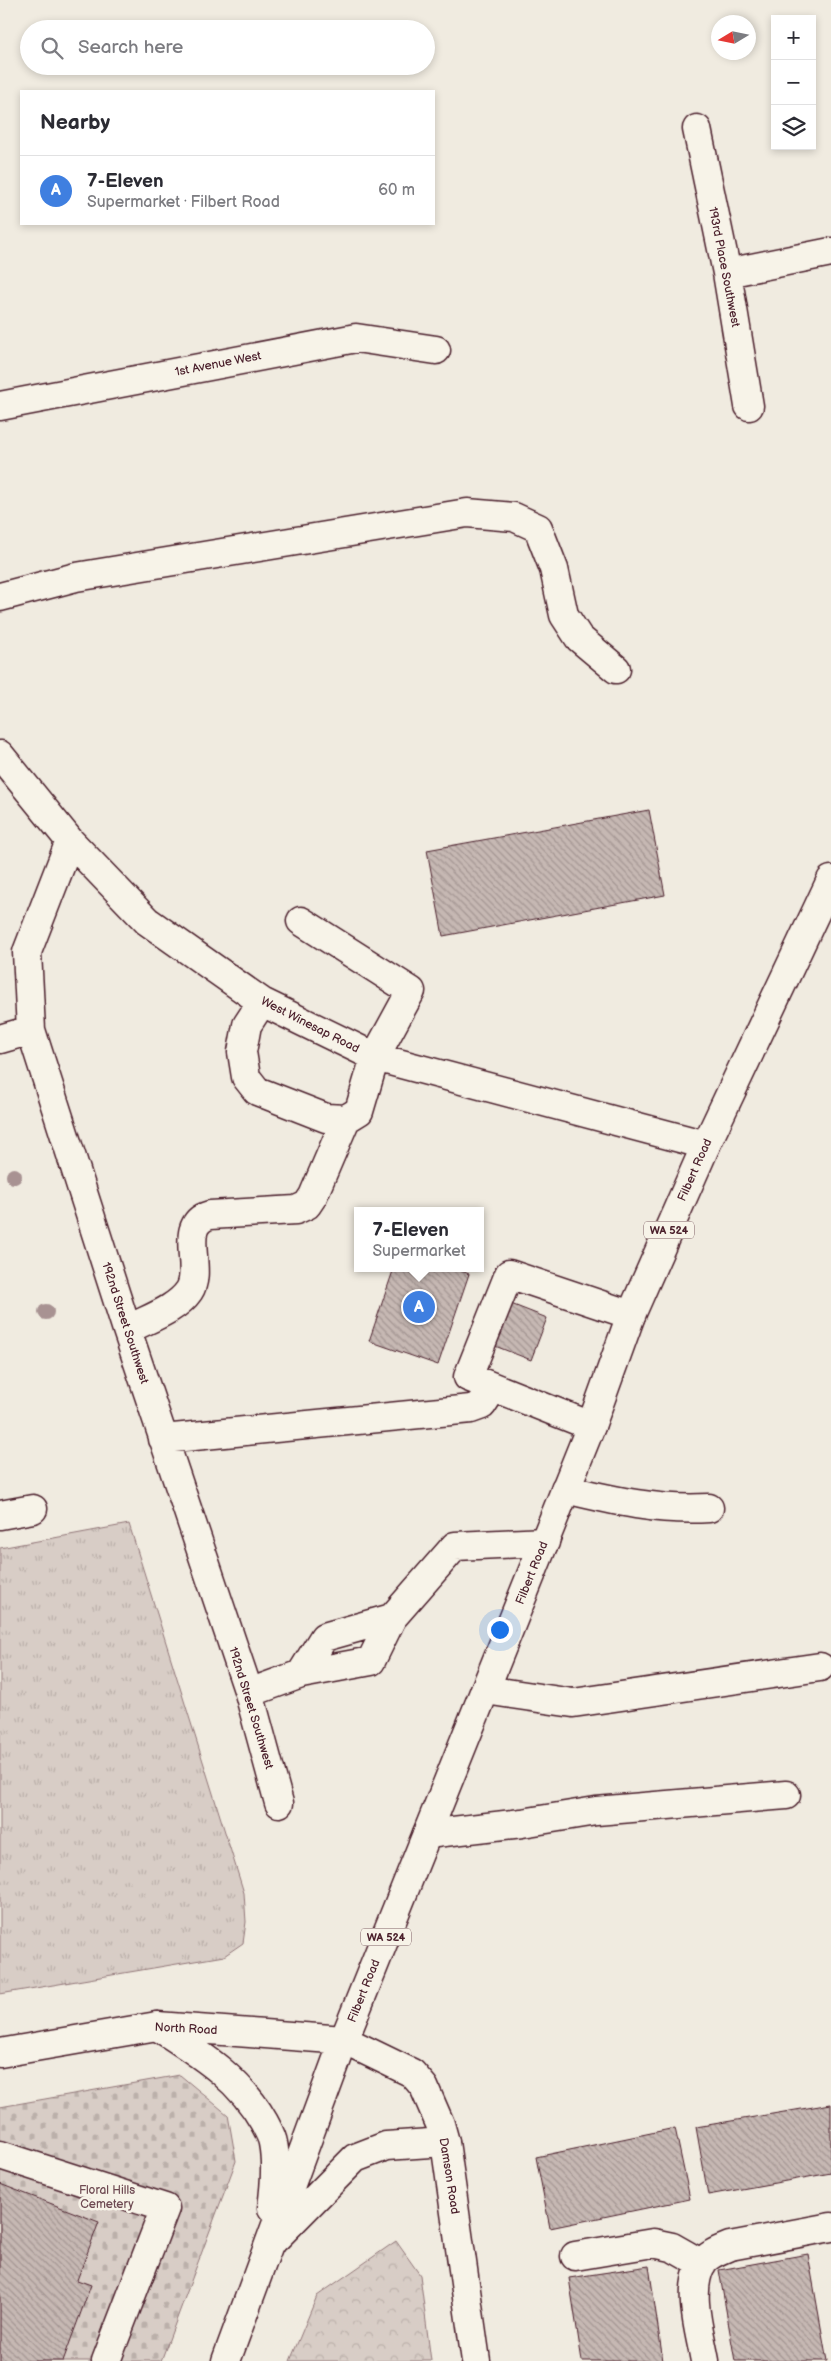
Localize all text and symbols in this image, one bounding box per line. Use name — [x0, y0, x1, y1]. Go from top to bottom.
north arrow — [711, 15, 756, 60]
map controls — [771, 15, 816, 150]
button: + — [771, 15, 816, 60]
search box — [20, 20, 435, 75]
icon: search — [38, 34, 66, 62]
text: Search here — [78, 36, 183, 59]
button: − — [771, 60, 816, 105]
button: layers — [771, 105, 816, 150]
text: Nearby — [40, 110, 110, 135]
text: 7-Eleven — [87, 170, 164, 193]
text: A — [51, 181, 61, 200]
text: 60 m — [378, 181, 415, 200]
text: Supermarket · Filbert Road — [87, 193, 280, 212]
street label: 193rd Place Southwest — [705, 206, 743, 329]
street label: 1st Avenue West — [174, 348, 263, 380]
street label: West Winesap Road — [258, 994, 362, 1056]
street label: Filbert Road — [675, 1136, 716, 1204]
popup — [354, 1207, 484, 1272]
text: 7-Eleven — [372, 1219, 449, 1242]
road number: WA 524 — [644, 1222, 694, 1238]
text: Supermarket — [372, 1242, 466, 1261]
street label: 192nd Street Southwest — [98, 1260, 152, 1386]
pin: A — [403, 1288, 435, 1326]
street label: Filbert Road — [513, 1539, 552, 1607]
your location — [487, 1617, 513, 1643]
street label: 192nd Street Southwest — [225, 1645, 277, 1771]
road number: WA 524 — [361, 1928, 411, 1945]
street label: Filbert Road — [345, 1957, 384, 2025]
street label: North Road — [154, 2020, 218, 2038]
street label: Damson Road — [436, 2137, 462, 2215]
park label: Floral Hills Cemetery — [79, 2183, 135, 2212]

